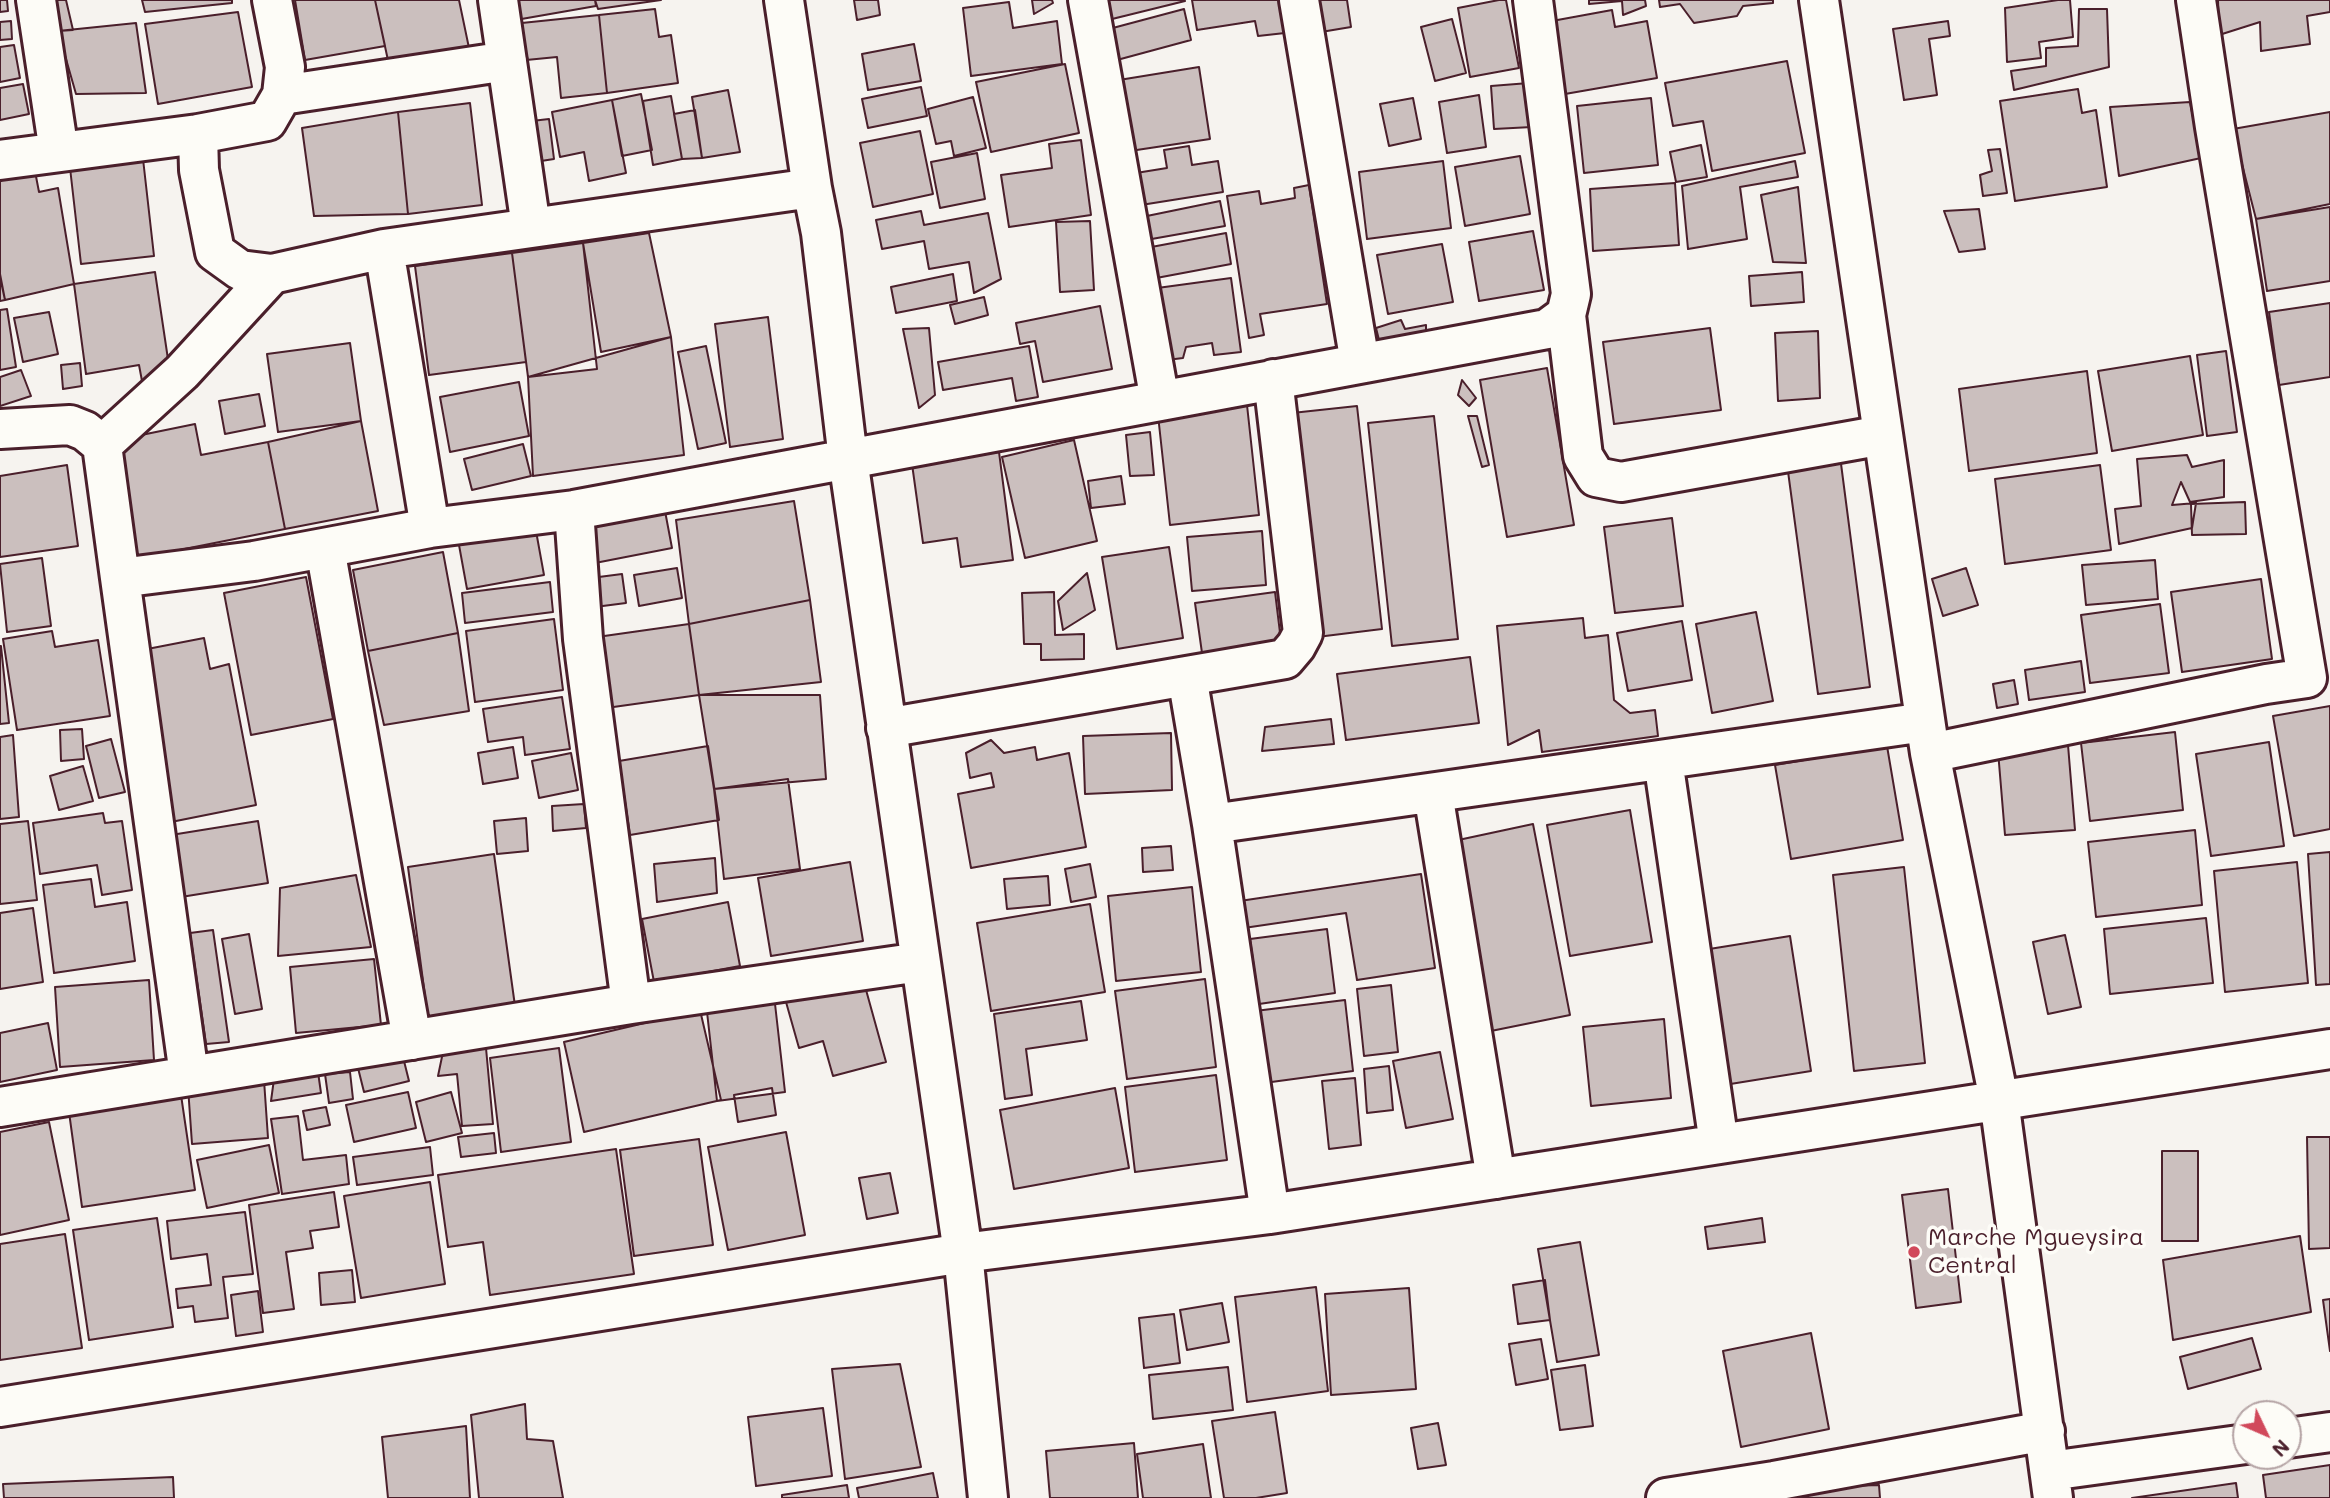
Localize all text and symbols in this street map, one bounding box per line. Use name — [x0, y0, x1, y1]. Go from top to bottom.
place label: Marche Mgueysira Central — [1928, 1224, 2144, 1280]
marker: Marche Mgueysira Central — [1906, 1244, 1922, 1260]
north arrow — [2232, 1400, 2302, 1470]
text: N — [2267, 1435, 2295, 1462]

